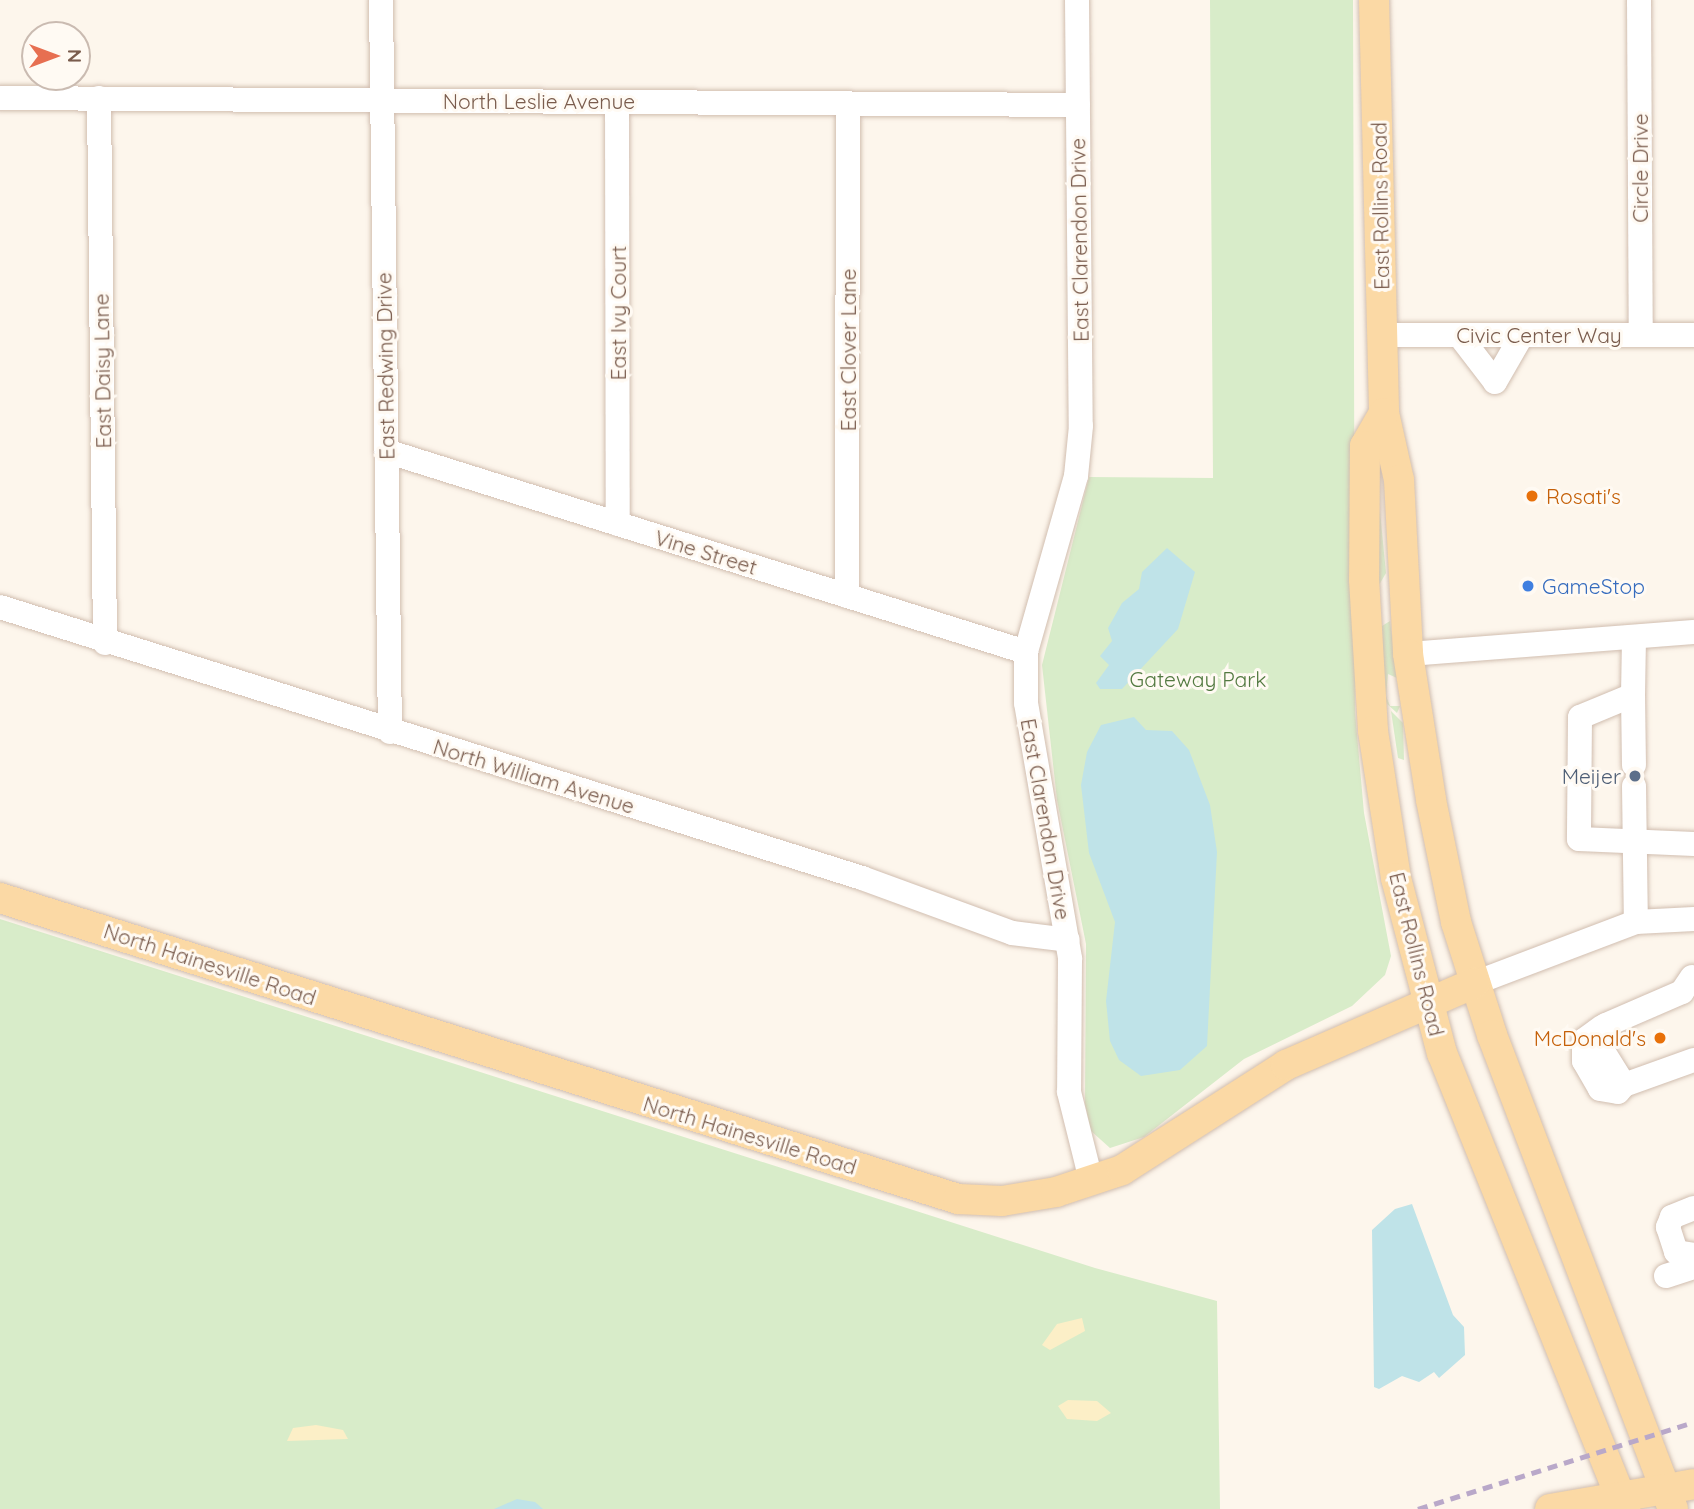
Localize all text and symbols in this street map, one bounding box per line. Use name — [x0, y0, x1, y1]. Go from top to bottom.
north arrow — [21, 21, 91, 91]
text: N — [63, 49, 87, 63]
street label: North Leslie Avenue — [443, 88, 635, 114]
street label: Circle Drive — [1627, 113, 1653, 223]
street label: East Rollins Road — [1366, 122, 1394, 290]
street label: East Clarendon Drive — [1065, 138, 1093, 342]
street label: East Ivy Court — [605, 246, 631, 380]
street label: East Clover Lane — [835, 269, 861, 431]
street label: East Redwing Drive — [371, 272, 399, 460]
street label: East Daisy Lane — [88, 293, 116, 449]
street label: Civic Center Way — [1456, 322, 1622, 348]
place label: Rosati's — [1546, 483, 1621, 509]
marker: Rosati's — [1524, 488, 1540, 504]
street label: Vine Street — [652, 525, 760, 579]
place label: GameStop — [1542, 573, 1645, 599]
marker: GameStop — [1520, 578, 1536, 594]
park label: Gateway Park — [1129, 666, 1267, 692]
street label: East Clarendon Drive — [1016, 716, 1076, 922]
street label: North William Avenue — [430, 733, 638, 819]
place label: Meijer — [1562, 763, 1621, 789]
marker: Meijer — [1627, 768, 1643, 784]
street label: East Rollins Road — [1384, 869, 1450, 1039]
street label: North Hainesville Road — [101, 918, 319, 1010]
place label: McDonald's — [1534, 1025, 1646, 1051]
marker: McDonald's — [1652, 1030, 1668, 1046]
street label: North Hainesville Road — [640, 1091, 860, 1179]

